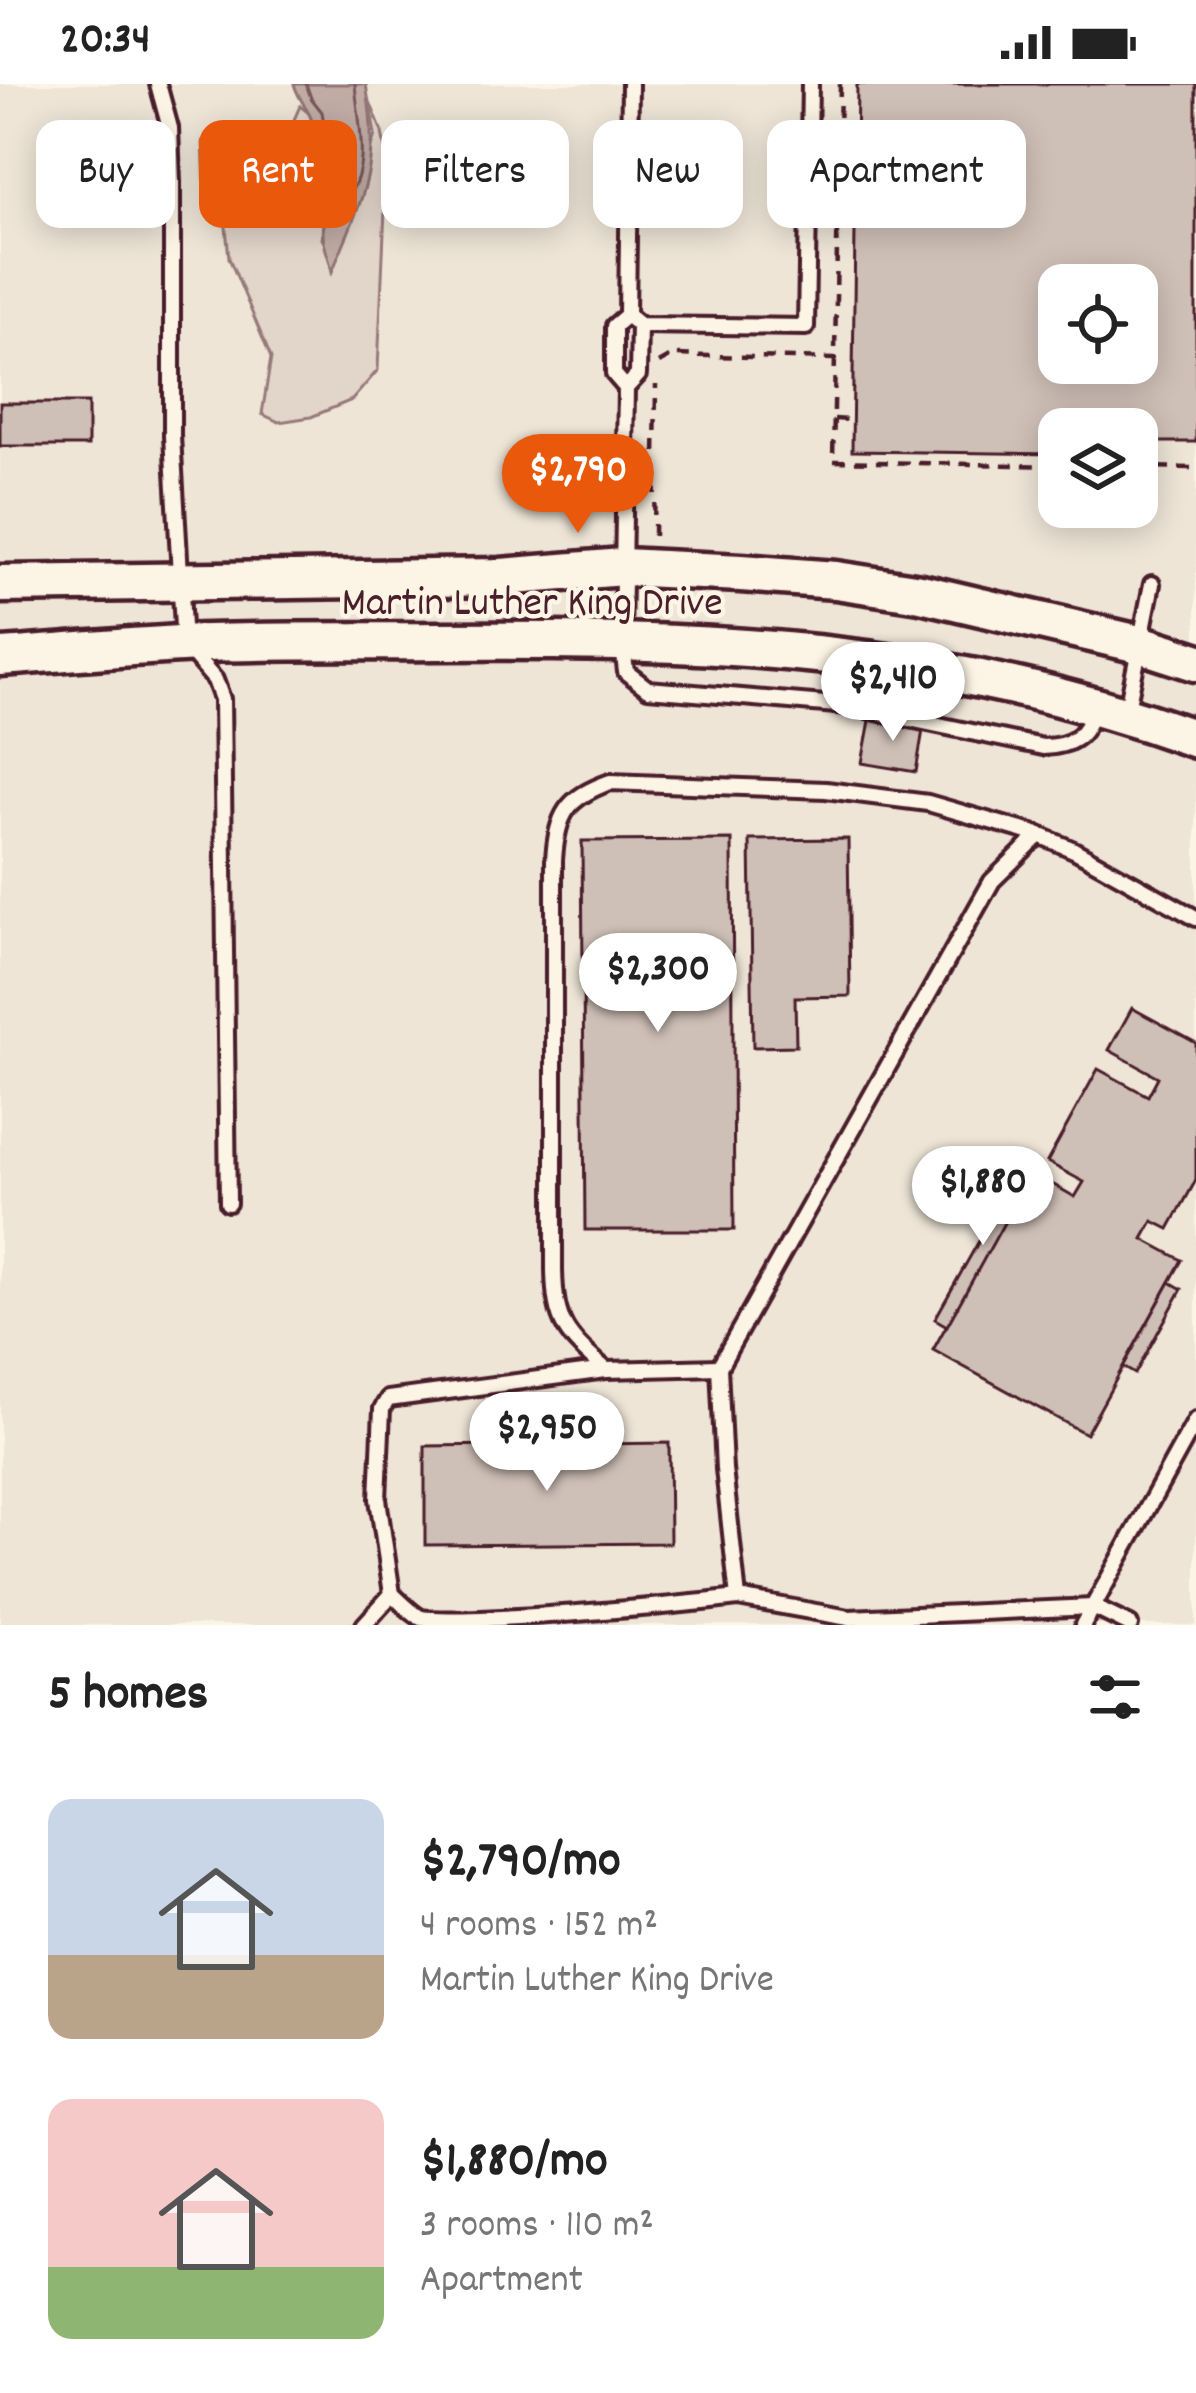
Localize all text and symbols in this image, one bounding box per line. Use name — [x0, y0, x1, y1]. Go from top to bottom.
text: 20:34 — [60, 10, 150, 74]
chip: Buy — [36, 120, 175, 228]
chip: Rent — [199, 120, 357, 228]
chip: Filters — [381, 120, 569, 228]
chip: New — [593, 120, 743, 228]
chip: Apartment — [767, 120, 1026, 228]
map controls — [1038, 264, 1158, 528]
button: locate — [1038, 264, 1158, 384]
button: layers — [1038, 408, 1158, 528]
pin: $2,790 — [480, 434, 676, 536]
text: $2,790 — [529, 445, 627, 500]
street label: Martin Luther King Drive — [341, 576, 723, 636]
pin: $2,410 — [795, 642, 991, 744]
text: $2,410 — [848, 653, 938, 708]
pin: $2,300 — [560, 933, 756, 1035]
text: $2,300 — [606, 944, 710, 999]
pin: $1,880 — [885, 1146, 1081, 1248]
text: $1,880 — [939, 1157, 1027, 1212]
pin: $2,950 — [449, 1392, 645, 1494]
text: $2,950 — [496, 1403, 598, 1458]
text: 5 homes — [48, 1661, 208, 1733]
icon: filters — [1082, 1664, 1148, 1730]
text: $2,790/mo — [420, 1828, 621, 1900]
icon: home — [144, 1847, 288, 1991]
text: 4 rooms · 152 m² — [420, 1900, 658, 1955]
text: Martin Luther King Drive — [420, 1955, 774, 2010]
text: $1,880/mo — [420, 2128, 608, 2200]
icon: home — [144, 2147, 288, 2291]
text: 3 rooms · 110 m² — [420, 2200, 654, 2255]
text: Apartment — [420, 2255, 583, 2310]

